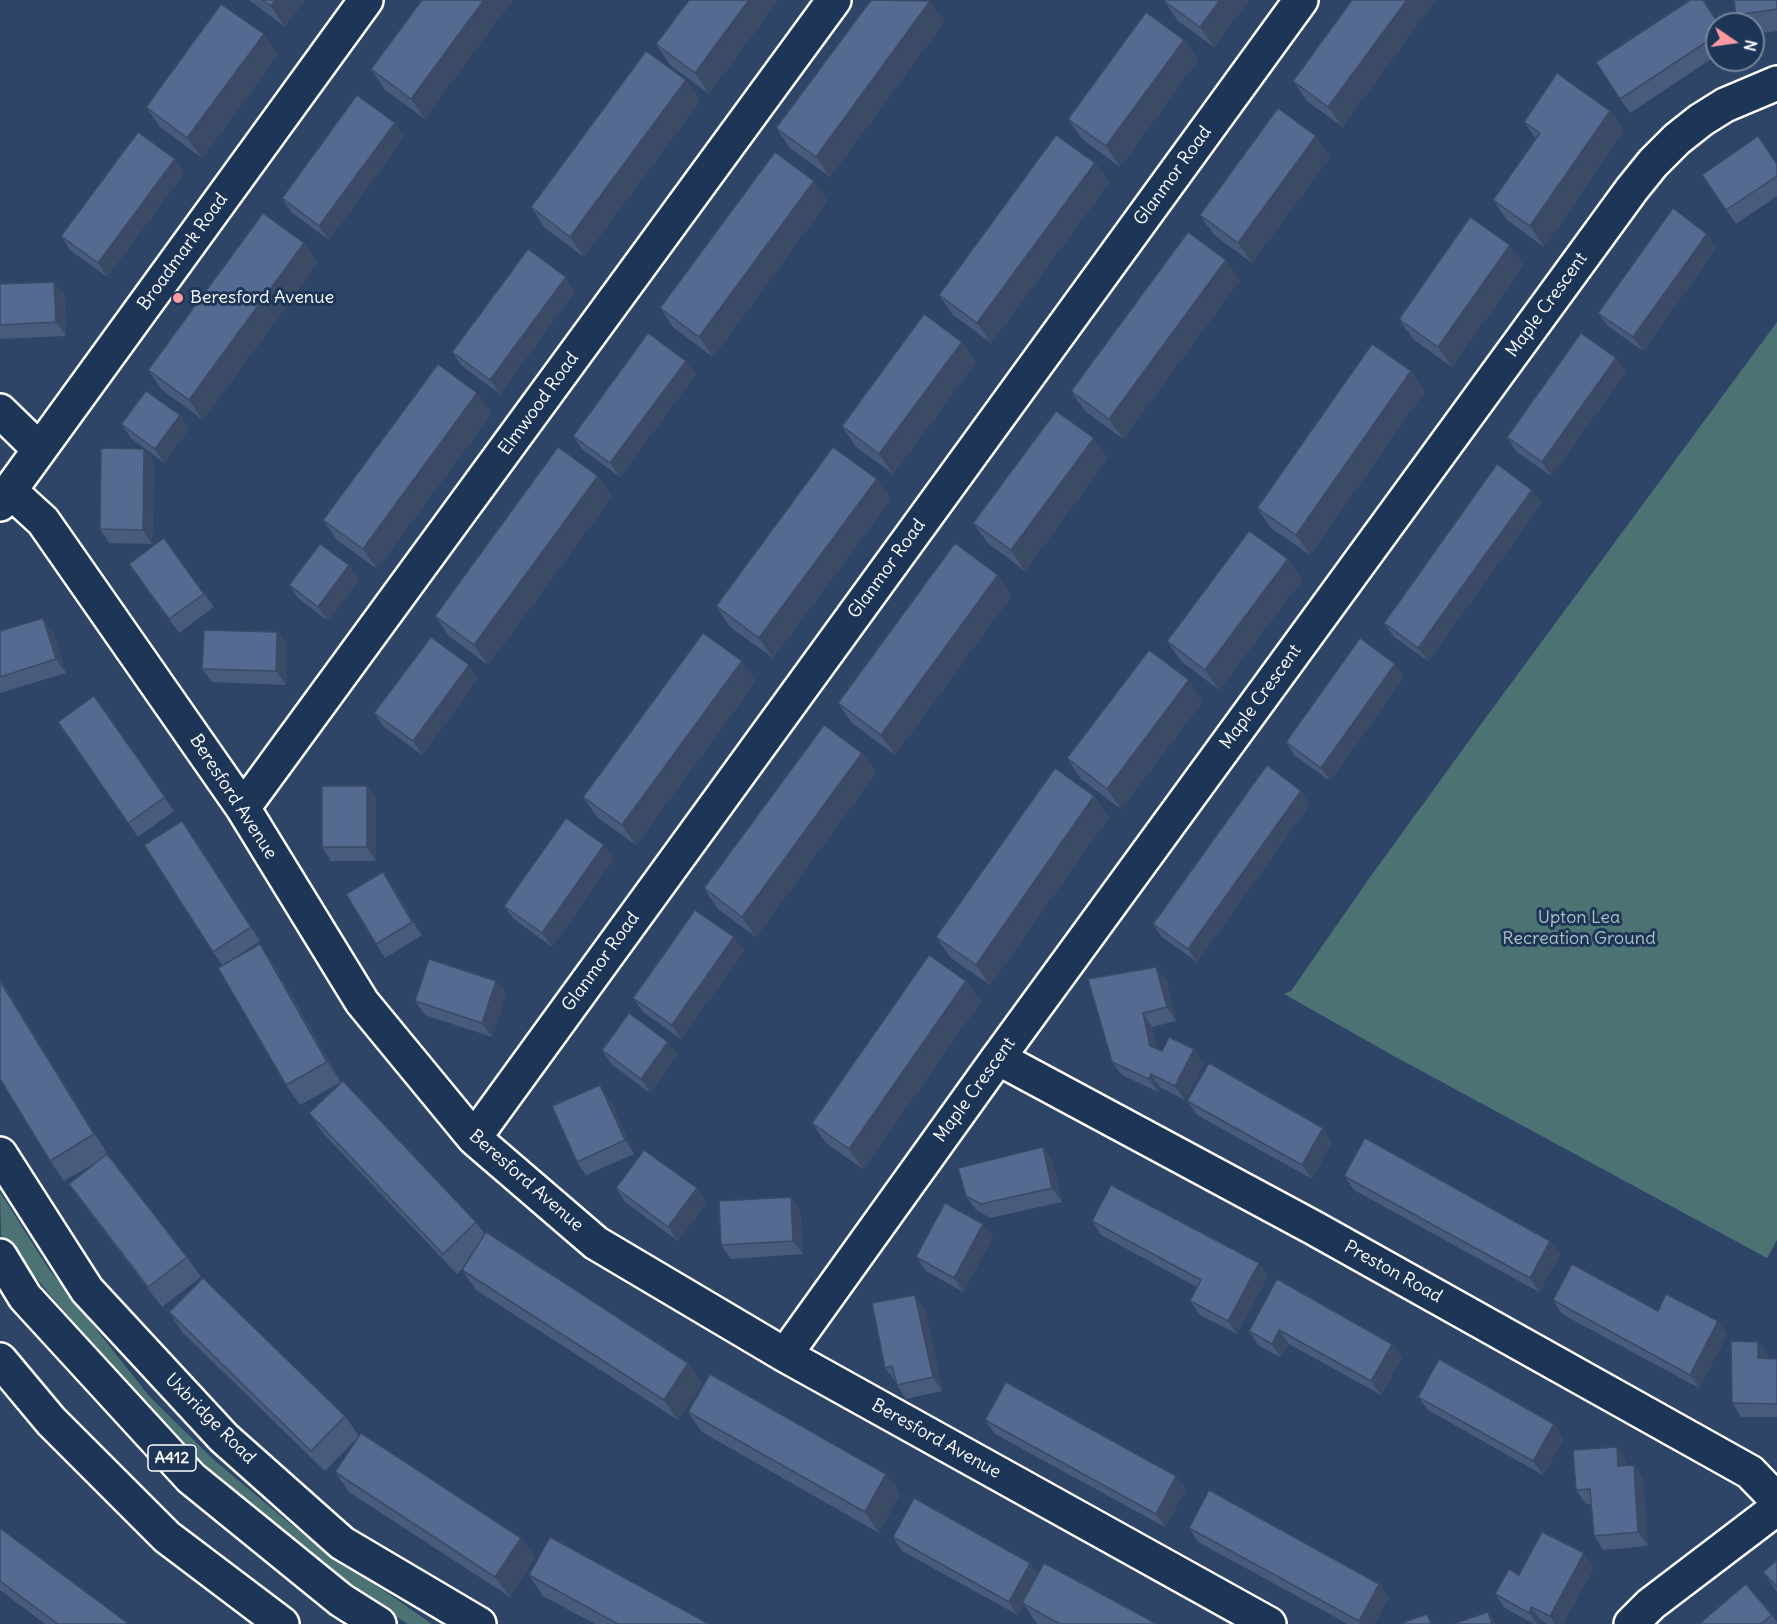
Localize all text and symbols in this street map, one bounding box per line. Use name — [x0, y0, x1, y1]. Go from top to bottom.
north arrow — [1705, 12, 1765, 72]
text: N — [1740, 38, 1762, 53]
street label: Glanmor Road — [1130, 122, 1216, 230]
street label: Broadmark Road — [133, 189, 233, 315]
street label: Maple Crescent — [1502, 248, 1592, 362]
place label: Beresford Avenue — [190, 287, 334, 309]
marker: Beresford Avenue — [171, 291, 185, 305]
street label: Elmwood Road — [494, 348, 584, 460]
street label: Glanmor Road — [844, 515, 930, 623]
street label: Maple Crescent — [1216, 640, 1306, 754]
street label: Beresford Avenue — [185, 731, 281, 863]
park label: Upton Lea Recreation Ground — [1502, 907, 1656, 950]
street label: Glanmor Road — [558, 908, 644, 1016]
street label: Maple Crescent — [930, 1033, 1020, 1147]
street label: Beresford Avenue — [464, 1126, 588, 1236]
street label: Preston Road — [1340, 1236, 1446, 1308]
street label: Uxbridge Road — [160, 1369, 260, 1469]
street label: Beresford Avenue — [868, 1395, 1004, 1483]
road number: A412 — [148, 1445, 196, 1471]

